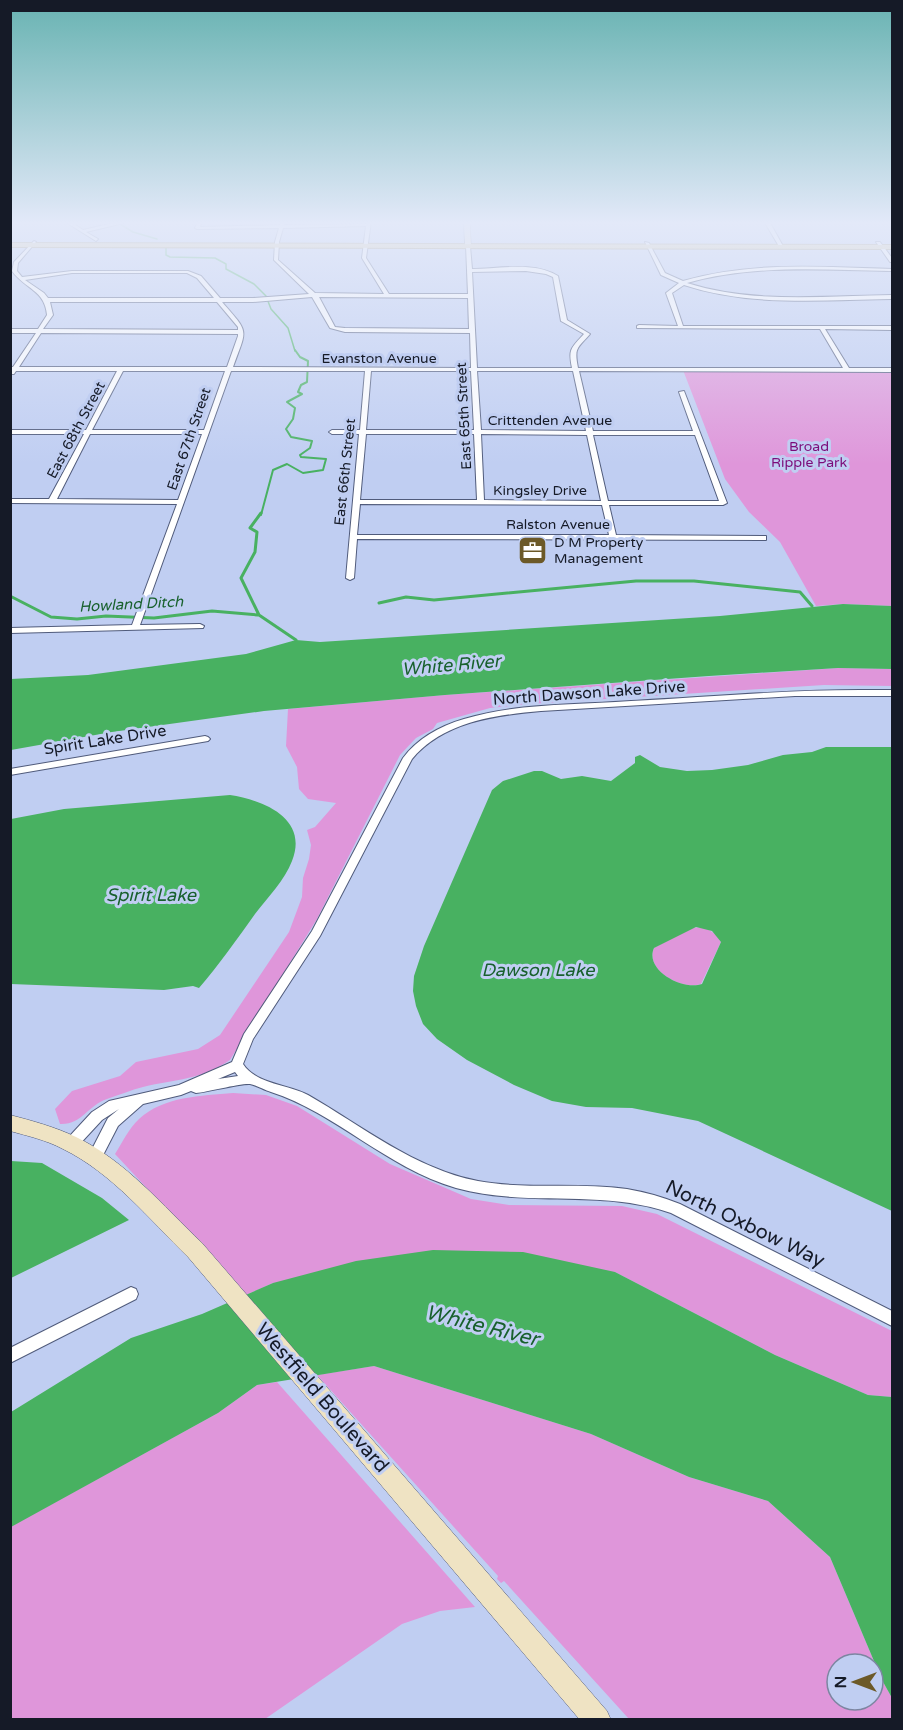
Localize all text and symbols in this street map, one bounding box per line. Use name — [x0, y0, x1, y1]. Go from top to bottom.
street label: Evanston Avenue — [321, 350, 437, 367]
street label: East 65th Street — [453, 361, 475, 470]
street label: East 68th Street — [43, 378, 109, 481]
street label: East 67th Street — [163, 385, 215, 493]
street label: Crittenden Avenue — [488, 412, 612, 429]
street label: East 66th Street — [331, 417, 359, 526]
park label: Broad Ripple Park — [771, 438, 847, 471]
street label: Kingsley Drive — [493, 482, 587, 499]
street label: Ralston Avenue — [506, 516, 610, 533]
office icon: D M Property Management — [517, 534, 549, 566]
place label: D M Property Management — [554, 534, 644, 567]
water label: Howland Ditch — [78, 592, 184, 616]
water label: White River — [401, 650, 503, 680]
street label: North Dawson Lake Drive — [492, 676, 686, 710]
street label: Spirit Lake Drive — [42, 720, 168, 760]
water label: Spirit Lake — [106, 884, 197, 906]
water label: Dawson Lake — [481, 959, 595, 981]
street label: North Oxbow Way — [661, 1175, 829, 1273]
water label: White River — [423, 1300, 544, 1353]
street label: Westfield Boulevard — [250, 1318, 394, 1478]
north arrow — [825, 1652, 885, 1712]
text: N — [831, 1676, 851, 1688]

